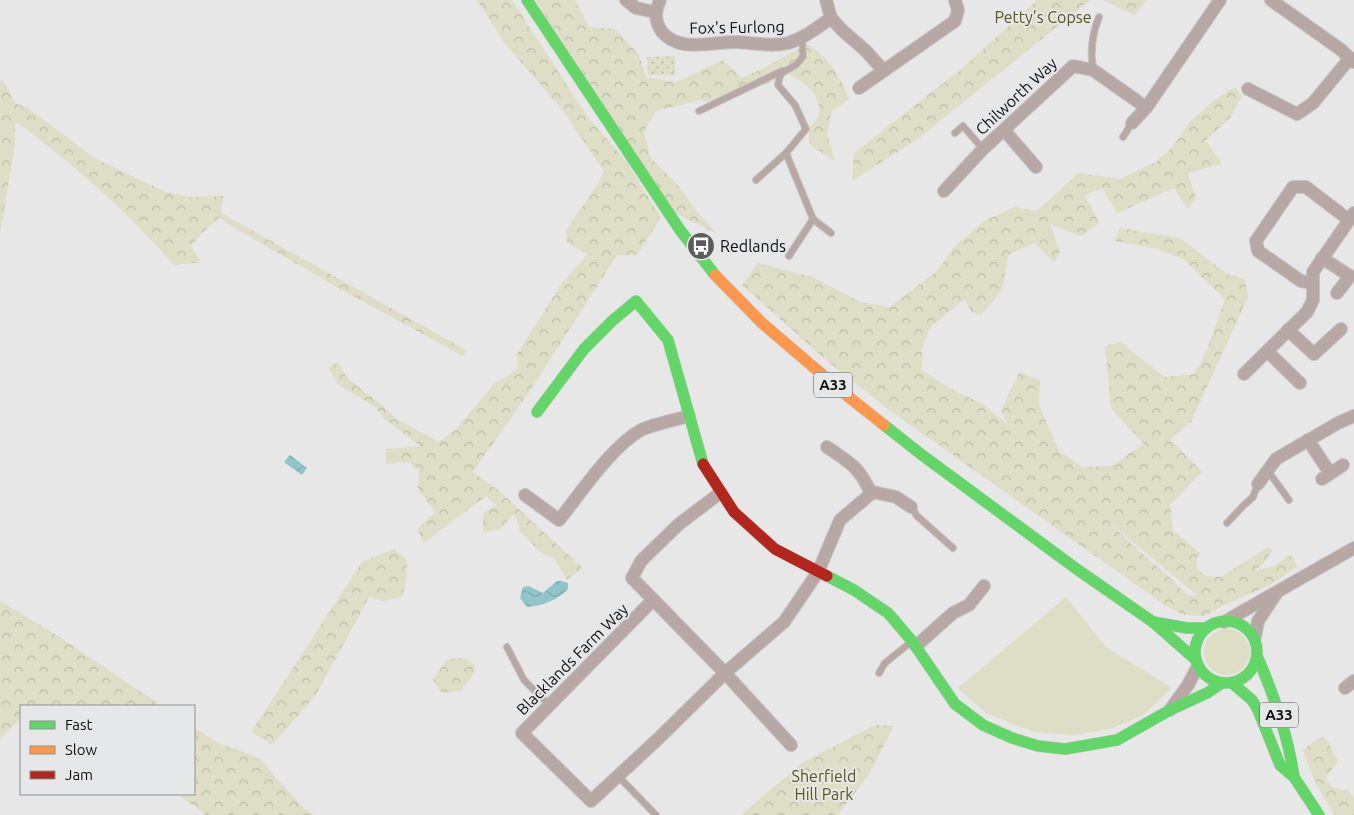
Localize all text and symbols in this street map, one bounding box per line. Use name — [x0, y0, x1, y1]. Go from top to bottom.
park label: Petty's Copse — [994, 8, 1092, 26]
street label: Fox's Furlong — [689, 17, 785, 37]
street label: Chilworth Way — [972, 54, 1060, 138]
bus stop icon: Redlands — [686, 231, 716, 261]
place label: Redlands — [720, 237, 786, 255]
road number: A33 — [814, 372, 852, 398]
street label: Blacklands Farm Way — [513, 600, 631, 718]
road number: A33 — [1260, 702, 1298, 728]
legend — [20, 705, 195, 795]
text: Fast — [65, 716, 93, 733]
text: Slow — [65, 741, 98, 758]
text: Jam — [65, 766, 93, 783]
park label: Sherfield Hill Park — [792, 767, 856, 803]

